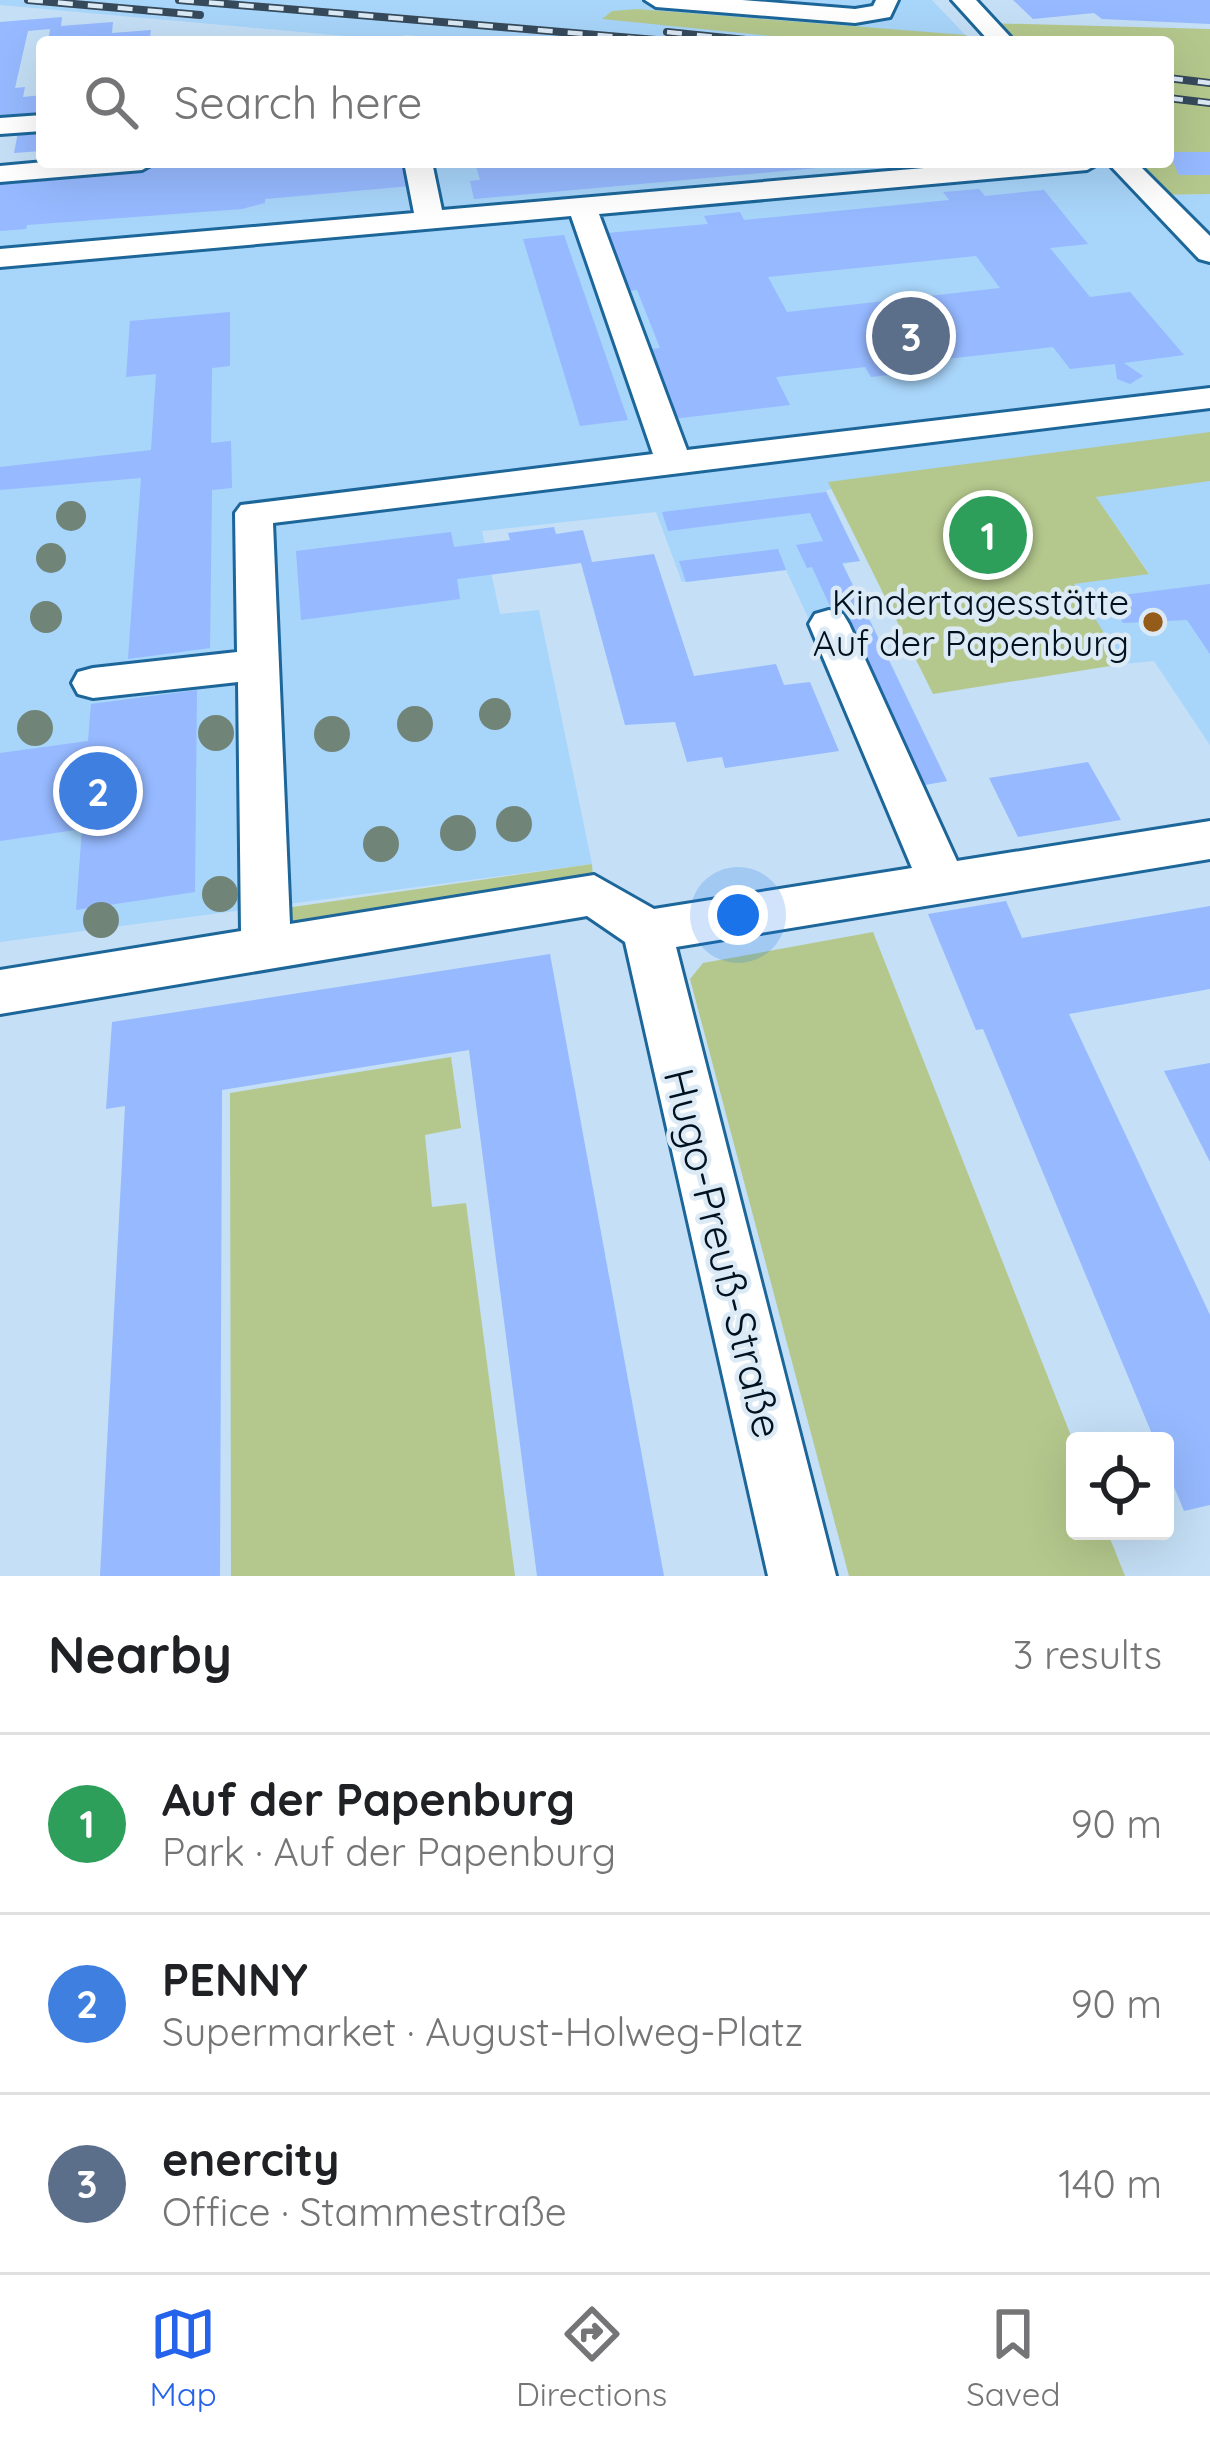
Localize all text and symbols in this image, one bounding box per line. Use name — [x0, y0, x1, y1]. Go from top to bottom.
search box — [36, 36, 1174, 168]
icon: search — [78, 69, 144, 135]
text: Search here — [174, 74, 422, 130]
pin: 3 — [872, 291, 950, 381]
pin: 1 — [949, 490, 1027, 580]
place label: Kindertagesstätte Auf der Papenburg — [813, 579, 1129, 665]
marker: Kindertagesstätte Auf der Papenburg — [1140, 609, 1166, 635]
pin: 2 — [59, 746, 137, 836]
your location — [708, 885, 768, 945]
street label: Hugo-Preuß-Straße — [652, 1063, 796, 1443]
map controls — [1066, 1432, 1174, 1540]
button: locate — [1066, 1432, 1174, 1540]
text: Nearby — [48, 1622, 232, 1686]
text: 3 results — [1013, 1630, 1162, 1679]
text: Auf der Papenburg — [162, 1771, 575, 1827]
text: 1 — [79, 1799, 95, 1848]
text: 90 m — [1071, 1799, 1162, 1848]
text: Park · Auf der Papenburg — [162, 1827, 616, 1876]
text: PENNY — [162, 1951, 308, 2007]
text: 2 — [76, 1979, 98, 2028]
text: 90 m — [1071, 1979, 1162, 2028]
text: Supermarket · August-Holweg-Platz — [162, 2007, 803, 2056]
text: enercity — [162, 2131, 339, 2187]
text: 3 — [77, 2159, 97, 2208]
text: 140 m — [1058, 2159, 1162, 2208]
text: Office · Stammestraße — [162, 2187, 567, 2236]
tab: Map — [150, 2301, 217, 2414]
tab: Directions — [516, 2301, 667, 2414]
tab: Saved — [966, 2301, 1060, 2414]

